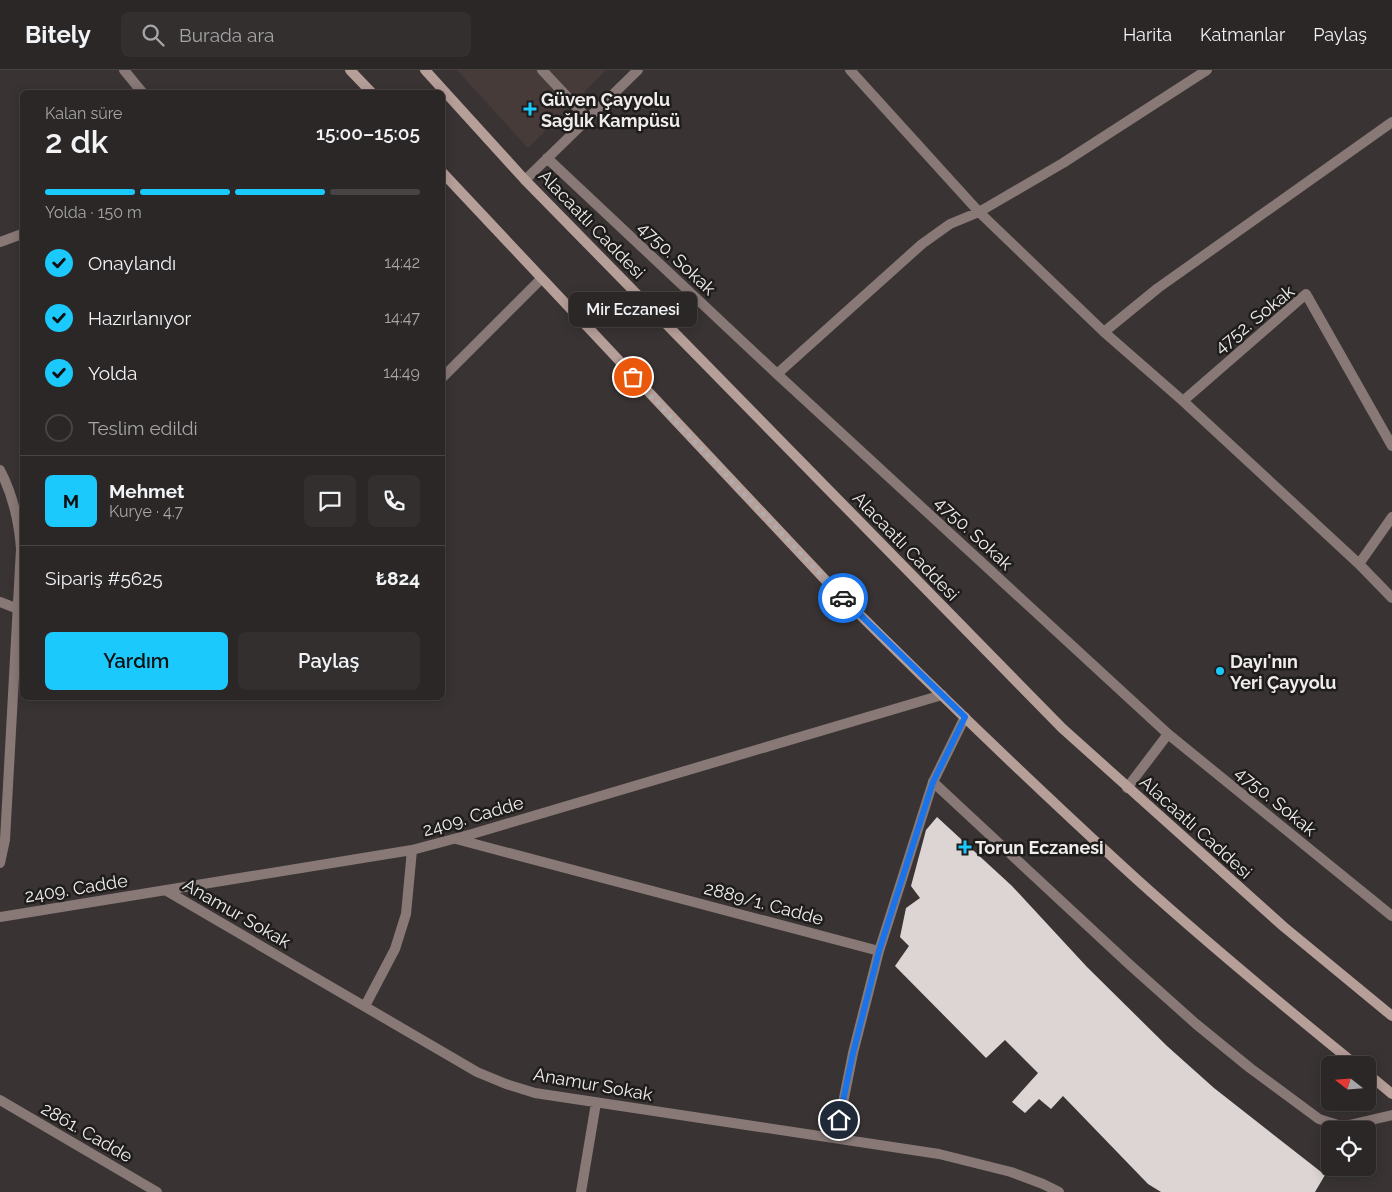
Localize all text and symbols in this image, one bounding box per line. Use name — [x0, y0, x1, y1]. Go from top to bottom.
search box — [121, 12, 471, 57]
text: Bitely — [25, 20, 91, 49]
icon: search — [139, 21, 167, 49]
text: Burada ara — [179, 24, 274, 46]
text: Harita — [1123, 24, 1172, 45]
text: Katmanlar — [1200, 24, 1285, 45]
text: Paylaş — [1313, 24, 1367, 45]
place label: Güven Çayyolu Sağlık Kampüsü — [541, 89, 680, 131]
marker: Güven Çayyolu Sağlık Kampüsü — [523, 102, 537, 116]
text: Kalan süre — [45, 104, 122, 123]
text: 15:00–15:05 — [316, 122, 420, 144]
text: 2 dk — [45, 123, 108, 160]
street label: Alacaatlı Caddesi — [535, 165, 649, 283]
text: Yolda · 150 m — [45, 203, 142, 222]
street label: 4750. Sokak — [634, 217, 720, 300]
icon: check — [45, 249, 73, 277]
text: Onaylandı — [88, 252, 176, 274]
text: 14:42 — [384, 253, 420, 272]
street label: 4752. Sokak — [1210, 280, 1299, 358]
callout: Mir Eczanesi — [569, 292, 697, 327]
text: Mir Eczanesi — [586, 300, 680, 319]
icon: check — [45, 304, 73, 332]
text: Hazırlanıyor — [88, 307, 191, 329]
text: 14:47 — [384, 308, 420, 327]
pin — [612, 356, 654, 398]
icon: check — [45, 359, 73, 387]
text: Yolda — [88, 362, 137, 384]
text: 14:49 — [383, 363, 420, 382]
icon: bag — [619, 363, 647, 391]
text: Teslim edildi — [88, 417, 198, 439]
button: chat — [304, 475, 356, 527]
button: phone — [368, 475, 420, 527]
text: Mehmet — [109, 480, 184, 502]
street label: Alacaatlı Caddesi — [849, 487, 963, 605]
text: M — [63, 490, 79, 512]
street label: 4750. Sokak — [931, 492, 1017, 575]
text: Kurye · 4.7 — [109, 502, 183, 521]
text: Sipariş #5625 — [45, 567, 163, 589]
text: ₺824 — [376, 567, 420, 589]
courier — [818, 573, 868, 623]
icon: car — [829, 584, 857, 612]
button: Yardım — [45, 632, 228, 690]
button: Paylaş — [238, 632, 420, 690]
place label: Dayı'nın Yeri Çayyolu — [1230, 651, 1336, 693]
marker: Dayı'nın Yeri Çayyolu — [1214, 665, 1226, 677]
street label: 4750. Sokak — [1231, 762, 1321, 840]
street label: Alacaatlı Caddesi — [1136, 771, 1256, 883]
street label: 2409. Cadde — [420, 791, 526, 840]
place label: Torun Eczanesi — [975, 837, 1104, 858]
marker: Torun Eczanesi — [959, 841, 971, 853]
street label: 2409. Cadde — [23, 869, 129, 906]
street label: Anamur Sokak — [179, 874, 295, 952]
street label: 2889/1. Cadde — [702, 877, 826, 929]
north arrow — [1321, 1056, 1376, 1111]
map controls — [1321, 1056, 1376, 1176]
street label: Anamur Sokak — [532, 1063, 655, 1105]
street label: 2861. Cadde — [38, 1097, 137, 1167]
pin — [818, 1099, 860, 1141]
icon: home — [825, 1106, 853, 1134]
button: locate — [1321, 1121, 1376, 1176]

